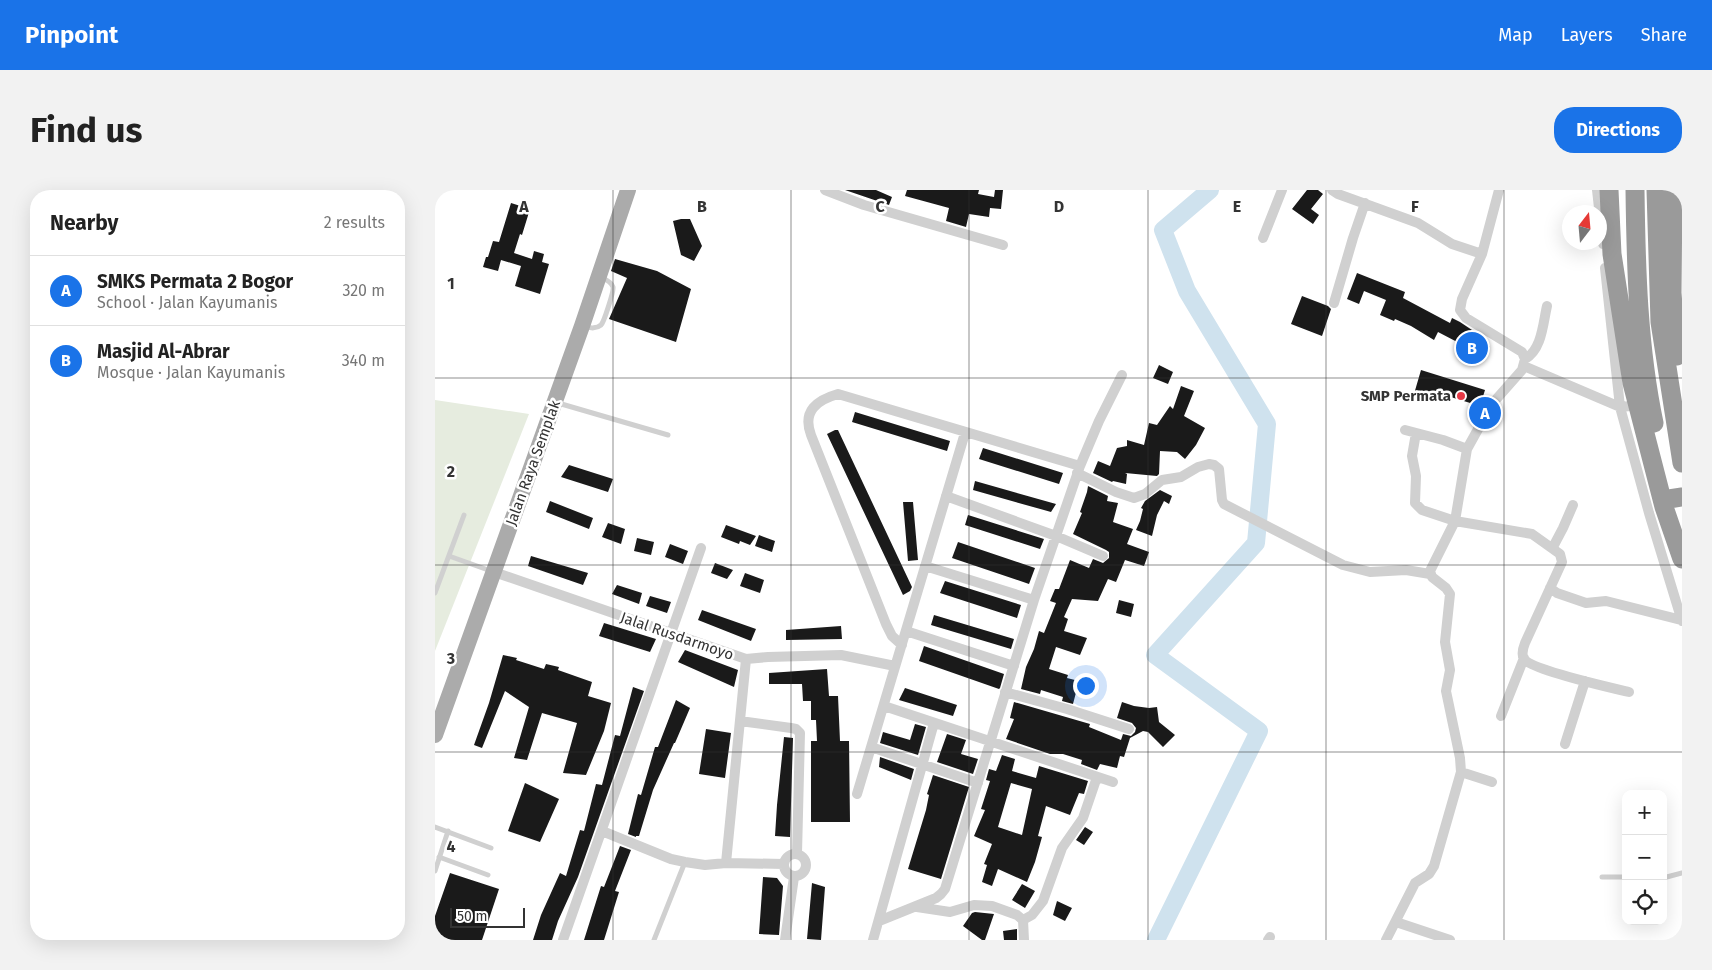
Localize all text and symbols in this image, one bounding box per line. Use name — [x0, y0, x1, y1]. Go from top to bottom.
text: Pinpoint — [25, 21, 118, 49]
text: Map — [1498, 24, 1533, 46]
text: Layers — [1561, 24, 1613, 46]
text: Share — [1641, 24, 1687, 46]
button: Directions — [1554, 107, 1682, 153]
text: Find us — [30, 109, 142, 151]
text: A — [518, 197, 529, 216]
text: B — [697, 197, 707, 216]
text: C — [875, 197, 885, 216]
text: D — [1054, 197, 1064, 216]
text: E — [1233, 197, 1241, 216]
text: F — [1411, 197, 1419, 216]
north arrow — [1562, 205, 1607, 250]
text: Nearby — [50, 210, 118, 236]
text: 2 results — [324, 213, 385, 232]
text: SMKS Permata 2 Bogor — [97, 270, 293, 293]
text: 1 — [447, 274, 455, 293]
text: A — [61, 281, 71, 300]
text: 320 m — [342, 281, 385, 300]
text: School · Jalan Kayumanis — [97, 293, 278, 312]
pin: B — [1456, 329, 1488, 367]
text: Masjid Al-Abrar — [97, 340, 230, 363]
text: B — [61, 351, 71, 370]
text: 340 m — [342, 351, 385, 370]
text: Mosque · Jalan Kayumanis — [97, 363, 285, 382]
place label: SMP Permata — [1361, 387, 1451, 405]
marker: SMP Permata — [1455, 390, 1467, 402]
pin: A — [1469, 394, 1501, 432]
street label: Jalan Raya Semplak — [502, 397, 564, 528]
text: 2 — [447, 462, 455, 481]
street label: Jalal Rusdarmoyo — [618, 608, 736, 664]
text: 3 — [446, 649, 455, 668]
your location — [1073, 673, 1099, 699]
map controls — [1622, 790, 1667, 925]
button: + — [1622, 790, 1667, 835]
button: − — [1622, 835, 1667, 880]
text: 4 — [446, 837, 456, 856]
button: locate — [1622, 880, 1667, 925]
scale bar — [450, 905, 525, 928]
text: 50 m — [457, 908, 488, 925]

